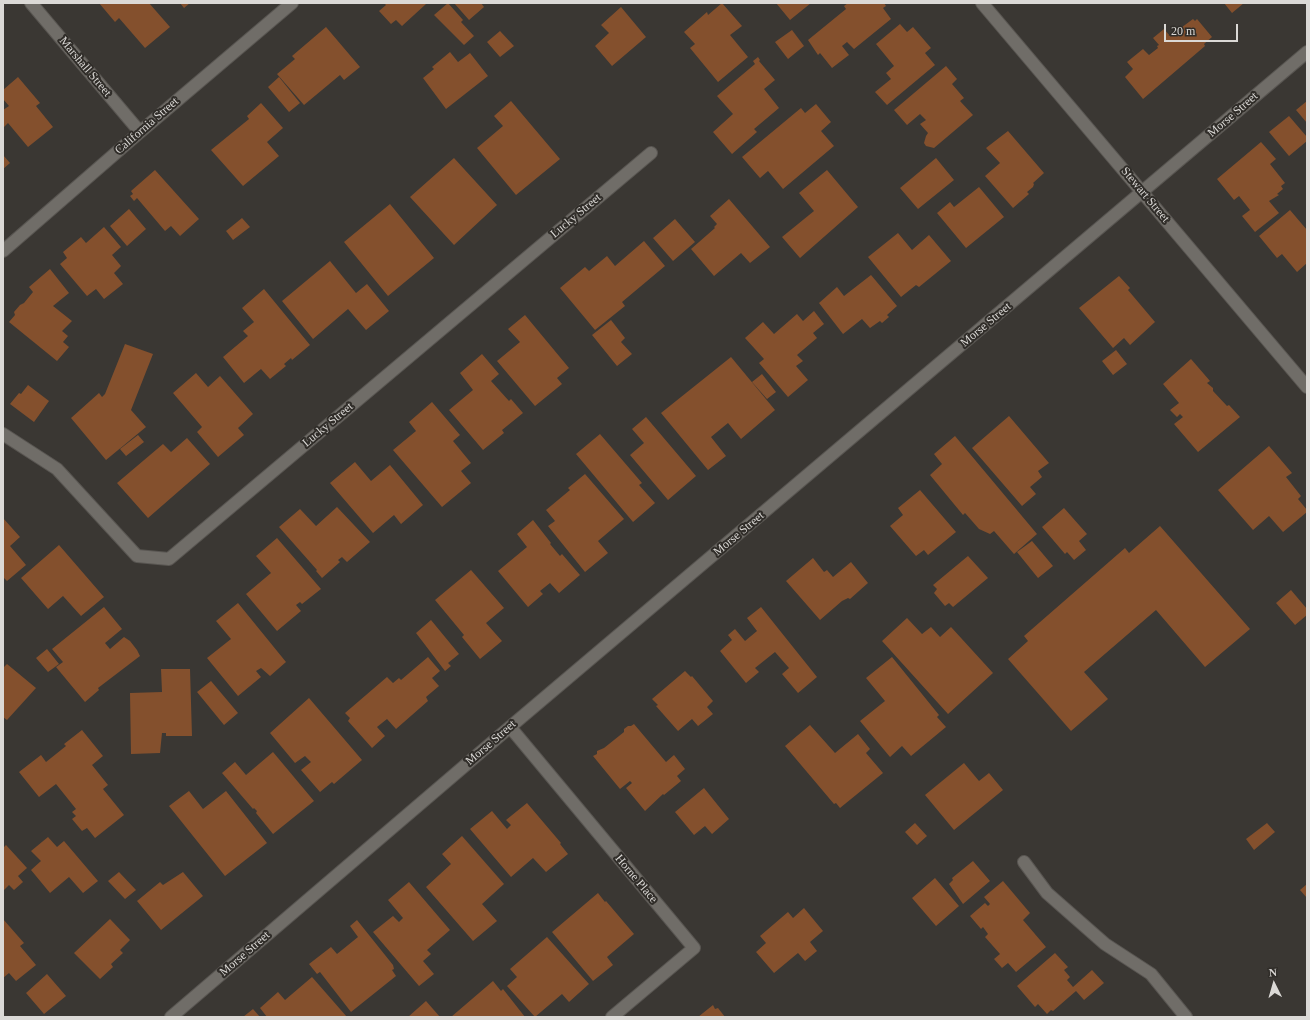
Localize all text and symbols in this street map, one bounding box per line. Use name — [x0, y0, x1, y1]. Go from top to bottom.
scale bar — [1166, 16, 1240, 42]
text: 20 m — [1171, 24, 1195, 38]
street label: Marshall Street — [56, 34, 114, 100]
street label: Morse Street — [1205, 89, 1261, 141]
street label: California Street — [112, 94, 182, 158]
street label: Stewart Street — [1118, 164, 1172, 226]
street label: Lucky Street — [548, 191, 604, 241]
street label: Morse Street — [958, 300, 1014, 350]
street label: Lucky Street — [300, 400, 356, 450]
street label: Morse Street — [711, 509, 767, 559]
street label: Morse Street — [463, 717, 519, 769]
street label: Horne Place — [612, 852, 660, 906]
street label: Morse Street — [217, 928, 273, 980]
north arrow — [1254, 964, 1294, 1004]
text: N — [1268, 966, 1277, 978]

